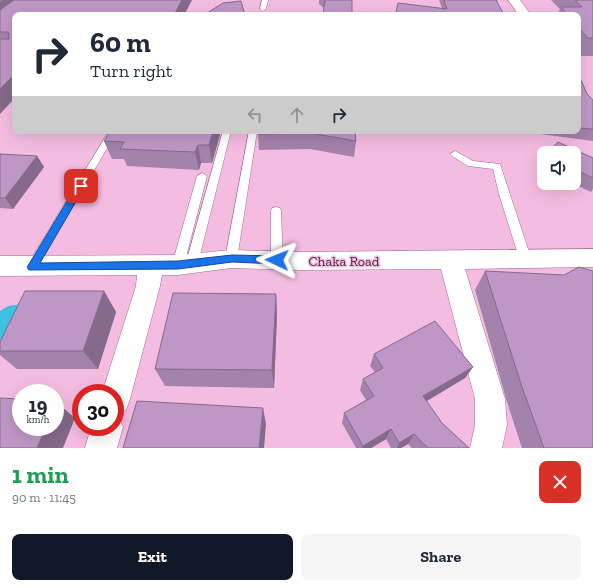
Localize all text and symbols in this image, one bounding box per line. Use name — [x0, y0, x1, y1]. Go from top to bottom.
text: 60 m — [90, 26, 151, 59]
icon: right — [24, 28, 76, 80]
text: Turn right — [90, 60, 172, 82]
icon: left — [244, 104, 266, 126]
icon: ahead — [286, 104, 308, 126]
icon: right — [328, 104, 350, 126]
map controls — [537, 146, 581, 190]
button: sound — [537, 146, 581, 190]
pin — [64, 169, 98, 203]
icon: arrive — [70, 175, 92, 197]
position arrow — [256, 239, 298, 281]
street label: Chaka Road — [309, 253, 380, 270]
speed limit sign: 30 — [72, 384, 124, 436]
text: 19 — [29, 393, 47, 417]
text: km/h — [27, 414, 49, 426]
text: 1 min — [12, 460, 69, 489]
button: close — [539, 461, 581, 503]
text: 90 m · 11:45 — [12, 490, 76, 505]
button: Exit — [12, 534, 293, 580]
button: Share — [301, 534, 581, 580]

